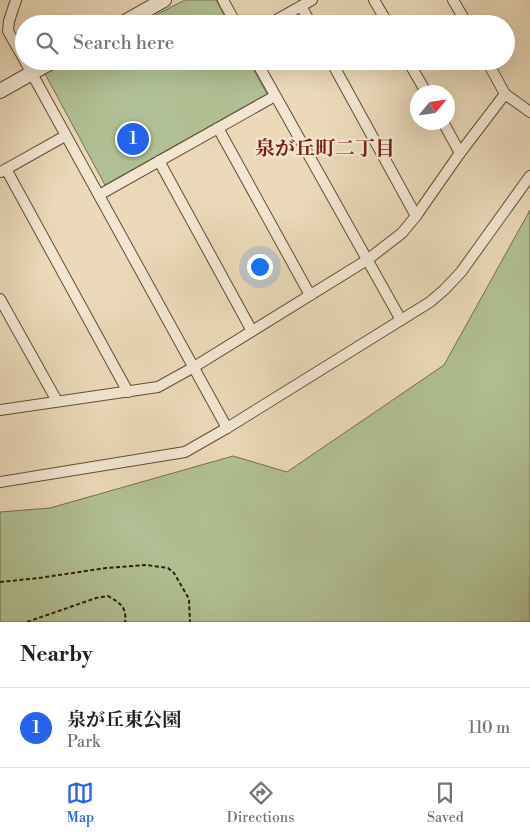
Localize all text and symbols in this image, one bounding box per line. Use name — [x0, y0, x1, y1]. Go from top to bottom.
search box — [15, 15, 515, 70]
icon: search — [33, 29, 61, 57]
text: Search here — [73, 31, 174, 55]
north arrow — [410, 85, 455, 130]
pin: 1 — [117, 120, 149, 158]
district label: 泉が丘町二丁目 — [255, 137, 395, 162]
your location — [247, 254, 273, 280]
text: Nearby — [20, 642, 93, 668]
text: 泉が丘東公園 — [67, 708, 181, 732]
text: 1 — [32, 718, 40, 738]
text: 110 m — [468, 718, 510, 738]
text: Park — [67, 732, 100, 752]
tab: Map — [66, 779, 94, 827]
tab: Directions — [227, 779, 294, 827]
tab: Saved — [427, 779, 464, 827]

